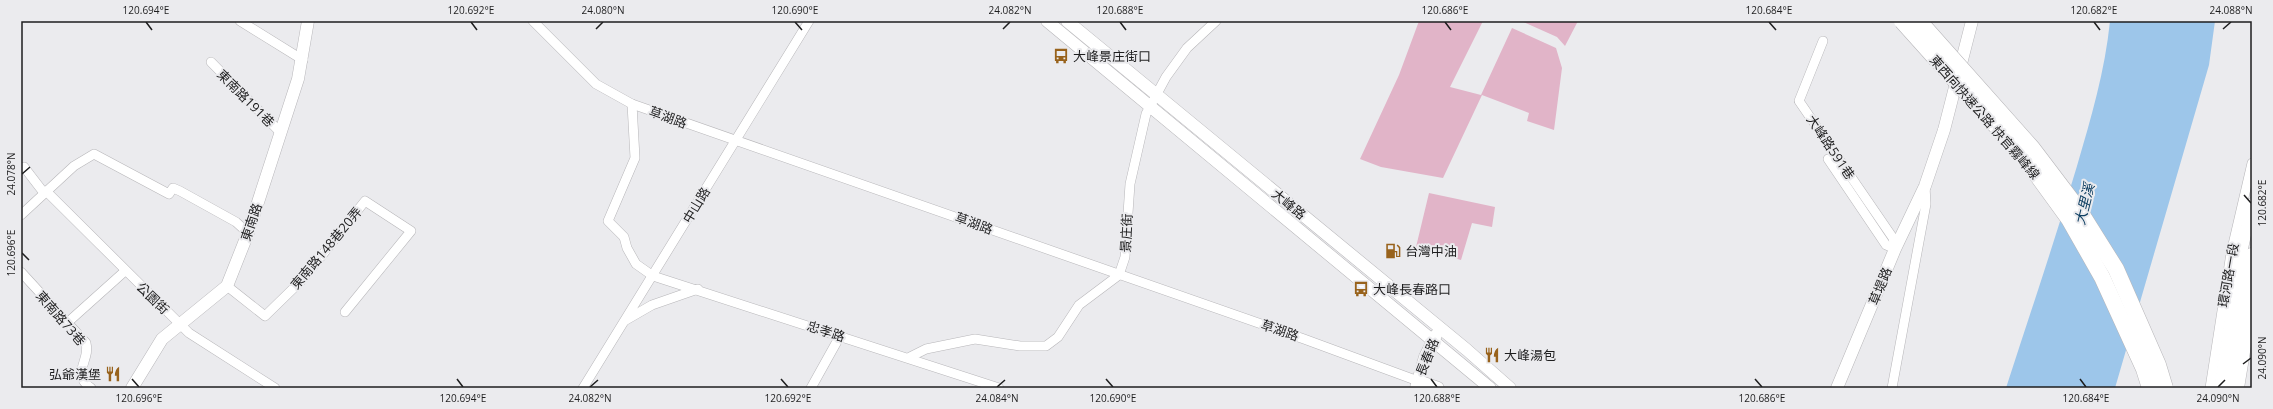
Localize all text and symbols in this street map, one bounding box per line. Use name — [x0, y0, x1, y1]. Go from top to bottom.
text: 120.694°E — [123, 3, 169, 17]
text: 120.692°E — [448, 3, 494, 17]
text: 24.080°N — [581, 3, 625, 17]
text: 120.690°E — [772, 3, 818, 17]
text: 24.082°N — [988, 3, 1032, 17]
text: 120.688°E — [1097, 3, 1143, 17]
text: 120.686°E — [1422, 3, 1468, 17]
text: 120.684°E — [1746, 3, 1792, 17]
text: 120.682°E — [2071, 3, 2117, 17]
text: 24.088°N — [2209, 3, 2253, 17]
bus stop icon: 大峰景庄街口 — [1052, 47, 1070, 65]
place label: 大峰景庄街口 — [1073, 47, 1151, 65]
street label: 東西向快速公路 快官霧峰線 — [1926, 51, 2044, 183]
street label: 東南路191巷 — [213, 65, 279, 131]
street label: 草湖路 — [647, 102, 689, 132]
street label: 大峰路591巷 — [1803, 111, 1859, 183]
text: 24.078°N — [4, 152, 18, 196]
water label: 大里溪 — [2070, 179, 2099, 227]
text: 120.682°E — [2255, 180, 2269, 226]
street label: 中山路 — [678, 184, 714, 226]
street label: 大峰路 — [1268, 185, 1310, 223]
street label: 東南路 — [236, 201, 266, 243]
street label: 東南路148巷20弄 — [286, 203, 366, 293]
street label: 草湖路 — [953, 208, 995, 238]
street label: 景庄街 — [1116, 213, 1136, 253]
text: 120.696°E — [4, 230, 18, 276]
street label: 環河路一段 — [2213, 241, 2243, 309]
fuel station icon: 台灣中油 — [1384, 242, 1402, 260]
place label: 台灣中油 — [1405, 242, 1457, 260]
street label: 草堤路 — [1864, 265, 1896, 307]
street label: 公園街 — [133, 278, 173, 318]
bus stop icon: 大峰長春路口 — [1352, 280, 1370, 298]
place label: 大峰長春路口 — [1373, 280, 1451, 298]
street label: 東南路73巷 — [32, 287, 90, 349]
street label: 草湖路 — [1259, 315, 1301, 345]
street label: 忠孝路 — [805, 316, 847, 346]
street label: 長春路 — [1411, 336, 1443, 378]
text: 24.090°N — [2255, 336, 2269, 380]
restaurant icon: 大峰湯包 — [1483, 346, 1501, 364]
place label: 大峰湯包 — [1504, 346, 1556, 364]
place label: 弘爺漢堡 — [49, 365, 101, 383]
restaurant icon: 弘爺漢堡 — [104, 365, 122, 383]
text: 120.696°E — [116, 391, 162, 405]
text: 120.694°E — [440, 391, 486, 405]
text: 24.082°N — [568, 391, 612, 405]
text: 120.692°E — [765, 391, 811, 405]
text: 24.084°N — [975, 391, 1019, 405]
text: 120.690°E — [1090, 391, 1136, 405]
text: 120.688°E — [1414, 391, 1460, 405]
text: 120.686°E — [1739, 391, 1785, 405]
text: 120.684°E — [2063, 391, 2109, 405]
text: 24.090°N — [2196, 391, 2240, 405]

